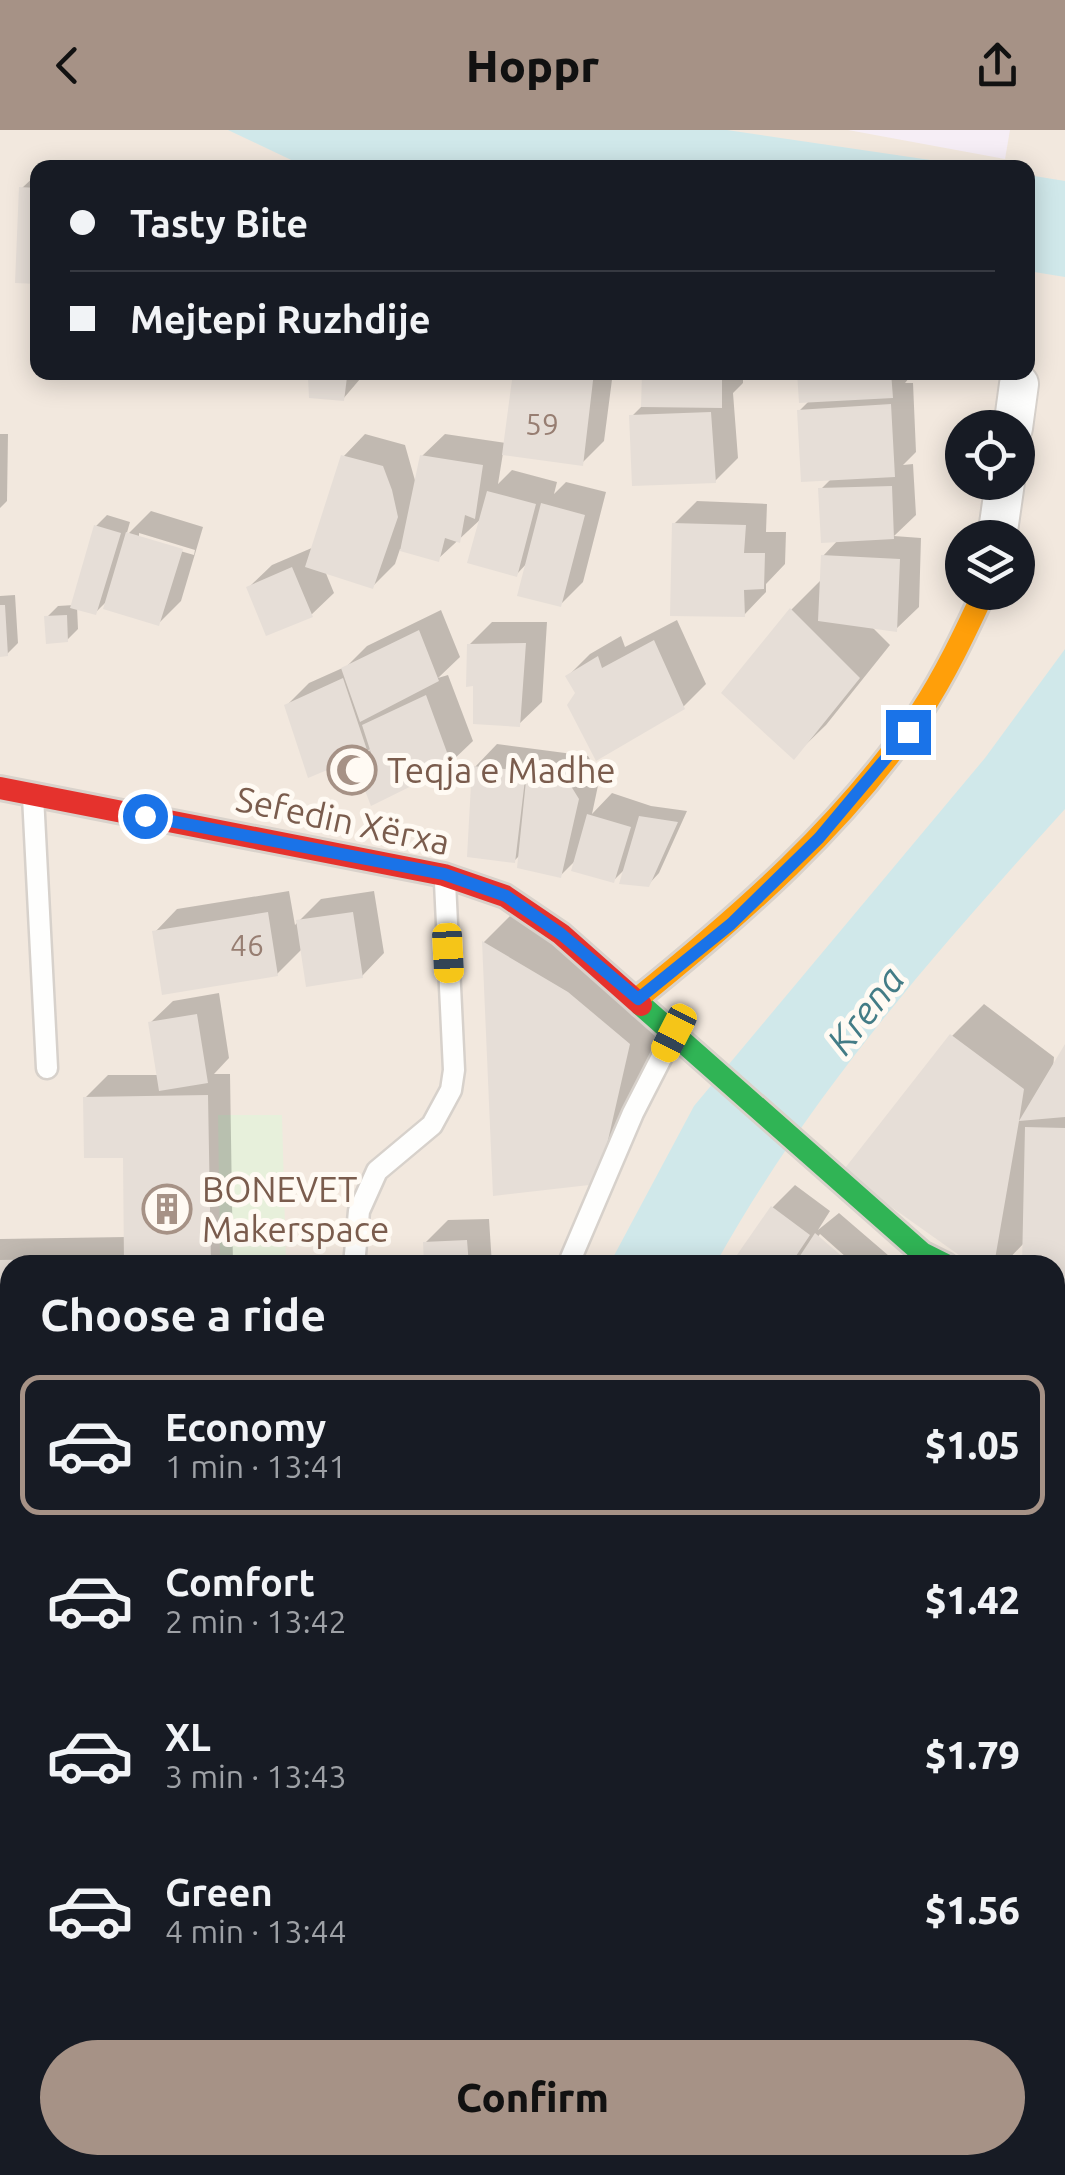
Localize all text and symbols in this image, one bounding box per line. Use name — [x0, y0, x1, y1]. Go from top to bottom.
icon: back — [40, 38, 95, 93]
icon: share — [970, 38, 1025, 93]
text: Hoppr — [466, 40, 599, 91]
text: Tasty Bite — [130, 202, 308, 244]
text: Mejtepi Ruzhdije — [130, 298, 431, 340]
house number: 59 — [525, 407, 559, 441]
map controls — [945, 410, 1035, 610]
button: locate — [945, 410, 1035, 500]
button: layers — [945, 520, 1035, 610]
route end — [886, 710, 931, 755]
mosque icon: Teqja e Madhe — [326, 744, 378, 796]
place label: Teqja e Madhe — [387, 750, 616, 790]
street label: Sefedin Xërxa — [233, 778, 453, 862]
route start — [123, 794, 168, 839]
car — [431, 922, 465, 984]
house number: 46 — [230, 928, 264, 962]
water label: Krena — [818, 958, 912, 1062]
car — [647, 999, 701, 1067]
place label: BONEVET Makerspace — [202, 1169, 389, 1249]
building icon: BONEVET Makerspace — [141, 1183, 193, 1235]
text: Choose a ride — [40, 1289, 326, 1340]
icon: car — [45, 1400, 135, 1490]
text: Economy — [165, 1406, 326, 1448]
text: $1.05 — [925, 1424, 1020, 1466]
text: 1 min · 13:41 — [165, 1448, 347, 1484]
icon: car — [45, 1555, 135, 1645]
text: Comfort — [165, 1561, 315, 1603]
text: $1.42 — [925, 1579, 1020, 1621]
text: 2 min · 13:42 — [165, 1603, 347, 1639]
icon: car — [45, 1710, 135, 1800]
text: XL — [165, 1716, 211, 1758]
text: $1.79 — [925, 1734, 1020, 1776]
text: 3 min · 13:43 — [165, 1758, 347, 1794]
icon: car — [45, 1865, 135, 1955]
text: Green — [165, 1871, 273, 1913]
text: $1.56 — [925, 1889, 1020, 1931]
text: 4 min · 13:44 — [165, 1913, 347, 1949]
button: Confirm — [40, 2040, 1025, 2155]

